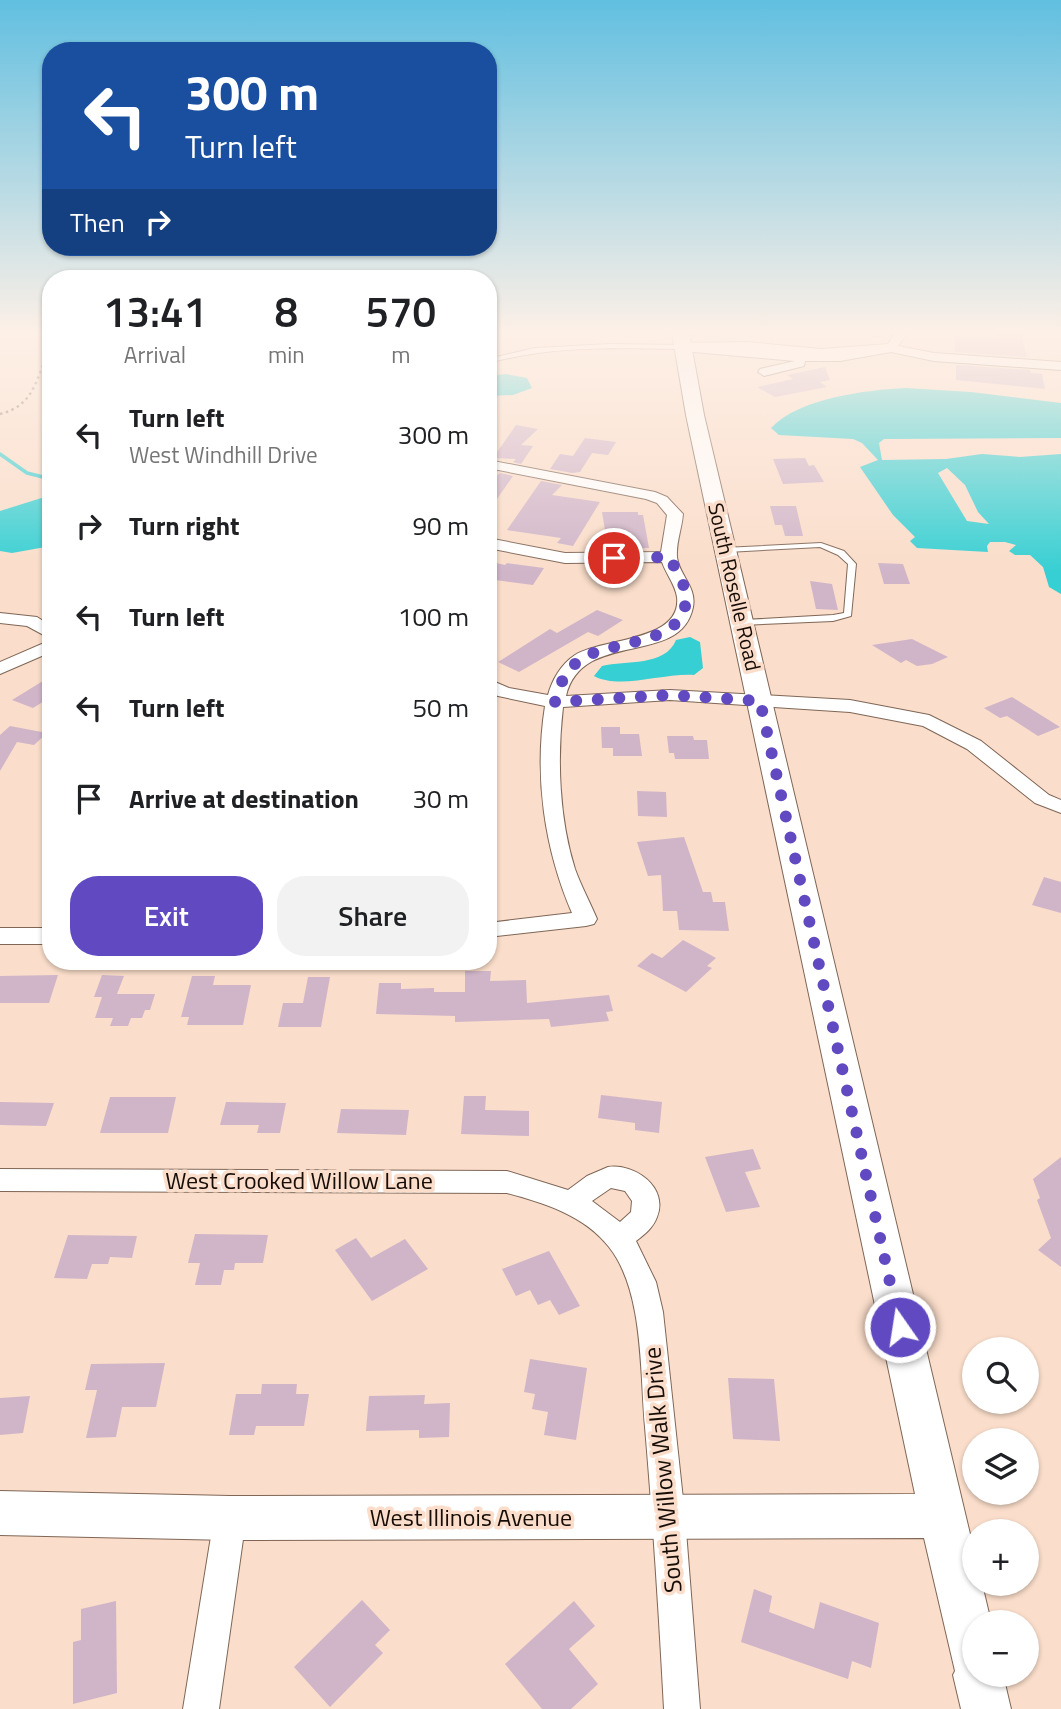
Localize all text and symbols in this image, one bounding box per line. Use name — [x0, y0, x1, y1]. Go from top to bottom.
text: 300 m — [185, 54, 319, 129]
icon: left — [70, 70, 161, 161]
text: Turn left — [185, 122, 297, 170]
text: Then — [70, 203, 125, 242]
icon: right — [139, 203, 177, 241]
text: 13:41 — [103, 279, 207, 343]
text: 8 — [275, 279, 298, 343]
text: 570 — [366, 279, 436, 343]
text: Arrival — [124, 337, 186, 372]
text: min — [268, 337, 305, 372]
text: m — [391, 337, 410, 372]
text: Turn left — [129, 398, 224, 437]
text: 300 m — [398, 415, 469, 454]
icon: left — [70, 416, 108, 454]
text: West Windhill Drive — [129, 437, 318, 472]
street label: South Roselle Road — [700, 500, 770, 674]
text: Turn right — [129, 506, 240, 545]
text: 90 m — [412, 506, 469, 545]
icon: right — [70, 507, 108, 545]
pin — [584, 528, 644, 588]
icon: arrive — [595, 539, 633, 577]
text: Turn left — [129, 597, 224, 636]
text: 100 m — [398, 597, 469, 636]
icon: left — [70, 598, 108, 636]
text: Turn left — [129, 688, 224, 727]
text: 50 m — [412, 688, 469, 727]
icon: left — [70, 689, 108, 727]
text: Arrive at destination — [129, 779, 359, 818]
text: 30 m — [412, 779, 469, 818]
icon: arrive — [70, 780, 108, 818]
button: Exit — [70, 876, 263, 956]
button: Share — [277, 876, 469, 956]
street label: West Crooked Willow Lane — [165, 1162, 433, 1198]
position arrow — [863, 1290, 937, 1364]
map controls — [962, 1337, 1039, 1687]
button: search — [962, 1337, 1039, 1414]
street label: South Willow Walk Drive — [633, 1346, 691, 1594]
button: layers — [962, 1428, 1039, 1505]
street label: West Illinois Avenue — [370, 1499, 572, 1535]
button: + — [962, 1519, 1039, 1596]
button: − — [962, 1610, 1039, 1687]

